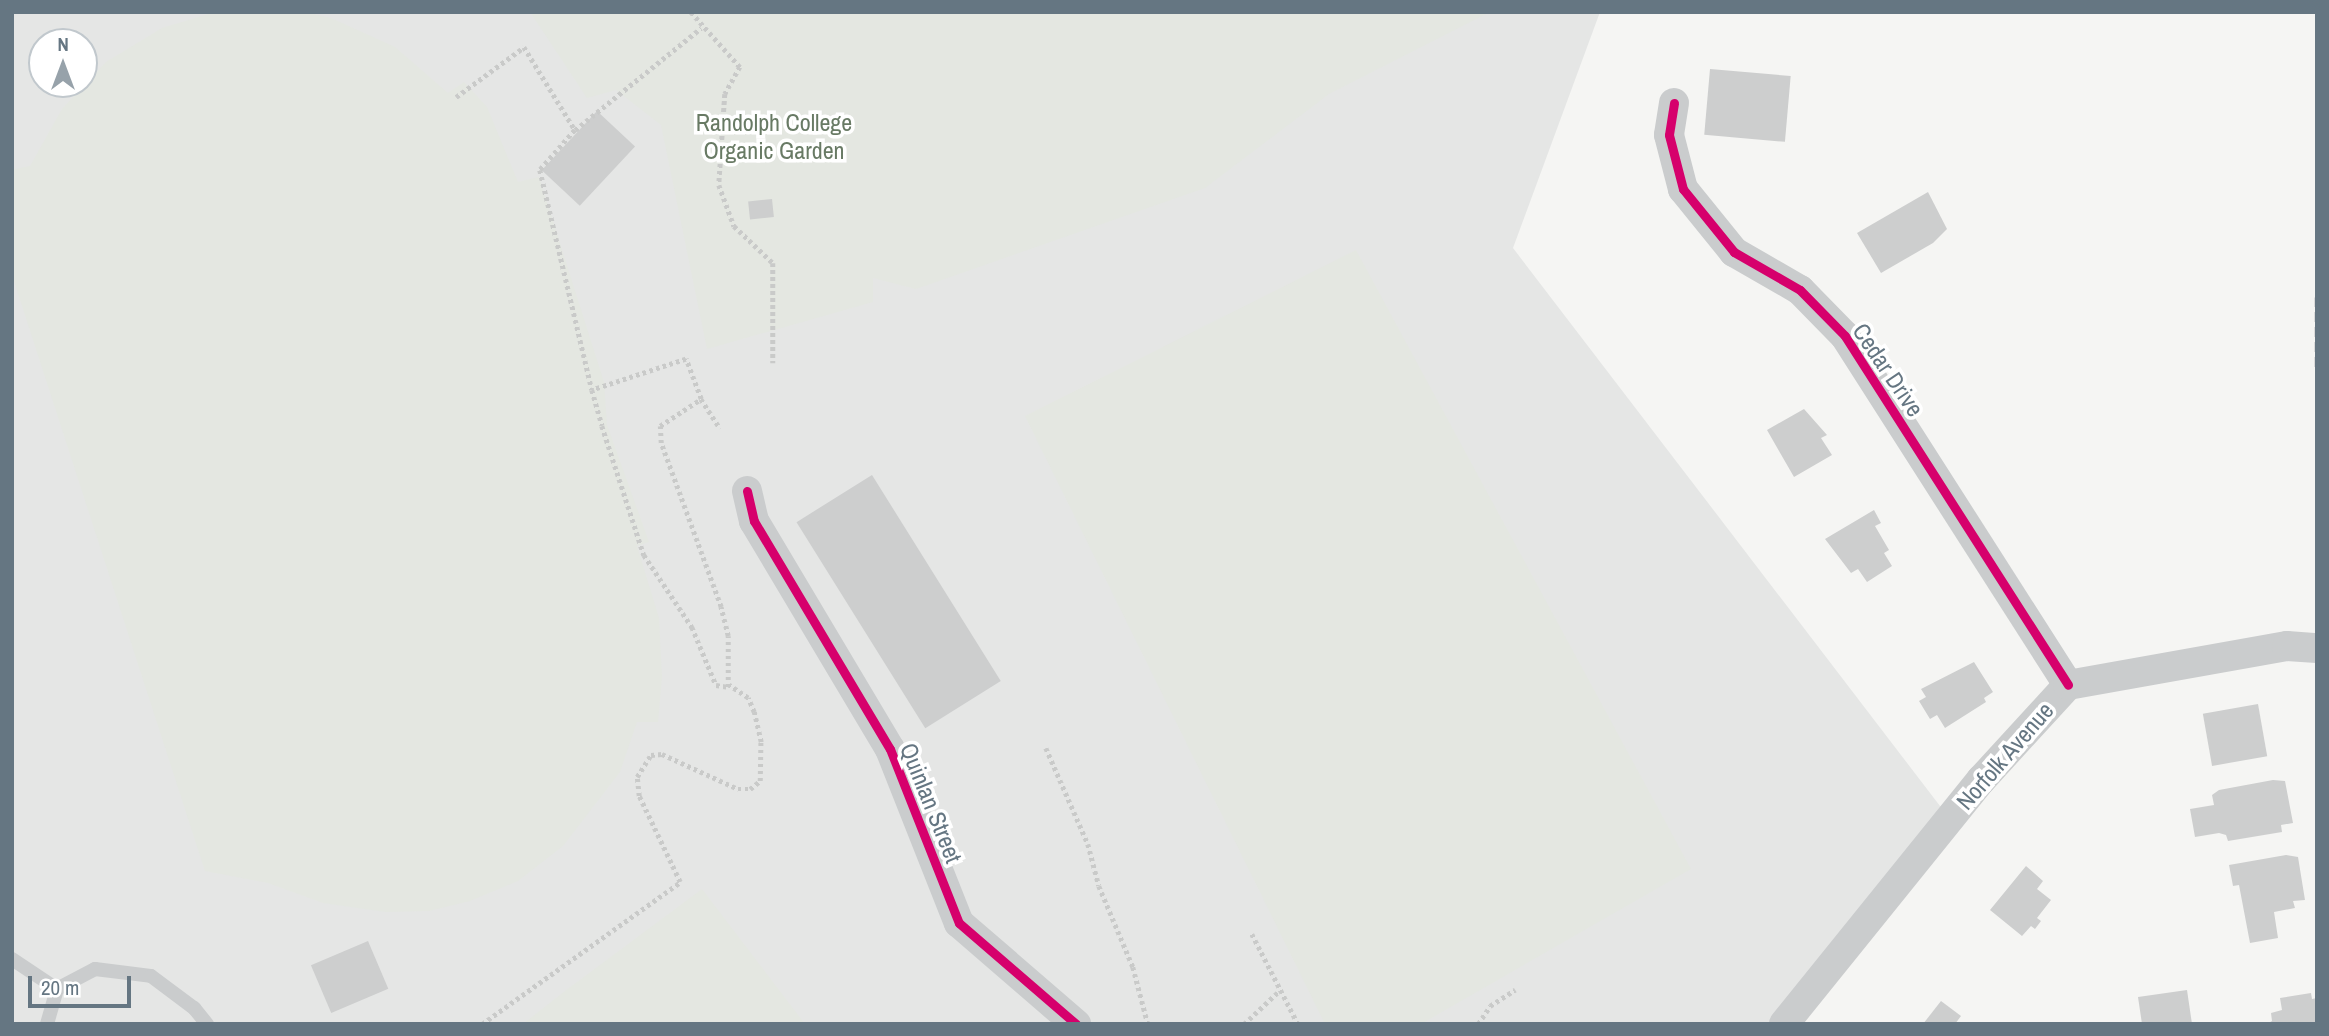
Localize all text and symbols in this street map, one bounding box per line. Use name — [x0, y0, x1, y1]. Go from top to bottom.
north arrow — [28, 28, 98, 98]
text: N — [57, 31, 69, 57]
park label: Randolph College Organic Garden — [696, 109, 852, 165]
street label: Cedar Drive — [1846, 318, 1930, 422]
street label: Norfolk Avenue — [1950, 696, 2060, 816]
street label: Quinlan Street — [894, 739, 968, 867]
scale bar — [32, 962, 135, 1006]
text: 20 m — [41, 973, 79, 1002]

